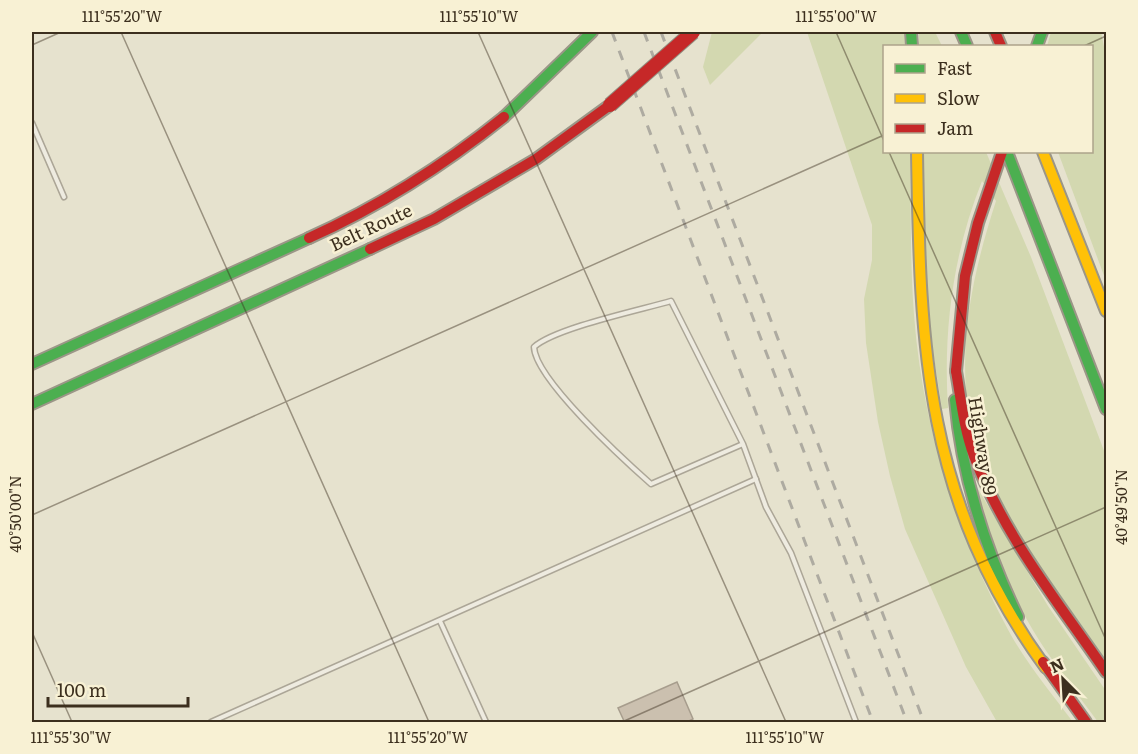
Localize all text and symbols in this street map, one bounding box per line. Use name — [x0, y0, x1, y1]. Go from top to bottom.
text: 111°55'20"W — [82, 4, 163, 27]
text: 111°55'10"W — [440, 4, 519, 27]
text: 111°55'00"W — [795, 4, 877, 27]
legend — [883, 45, 1093, 153]
text: Fast — [937, 54, 973, 81]
text: Slow — [937, 84, 980, 111]
text: Jam — [937, 114, 973, 141]
street label: Belt Route — [325, 196, 416, 257]
street label: Highway 89 — [962, 395, 1005, 497]
text: 40°49'50"N — [1109, 469, 1132, 545]
text: 40°50'00"N — [3, 475, 26, 553]
north arrow — [1033, 649, 1093, 709]
text: N — [1045, 651, 1068, 678]
scale bar — [48, 670, 188, 708]
text: 100 m — [57, 676, 106, 703]
text: 111°55'30"W — [31, 725, 112, 748]
text: 111°55'20"W — [388, 725, 469, 748]
text: 111°55'10"W — [746, 725, 825, 748]

